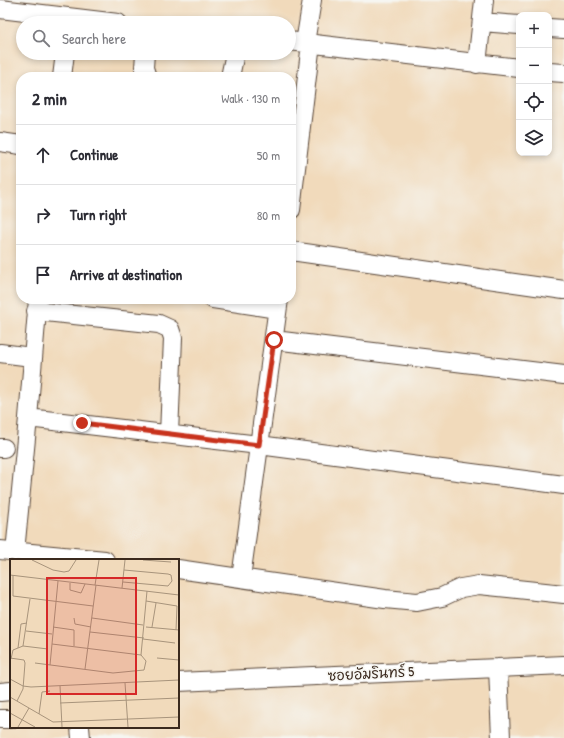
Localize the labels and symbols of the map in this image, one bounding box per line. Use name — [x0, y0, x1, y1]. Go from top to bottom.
route start — [265, 331, 283, 349]
route end — [73, 414, 91, 432]
inset map — [10, 559, 179, 728]
street label: ซอยอัมรินทร์ 5 — [327, 661, 415, 685]

